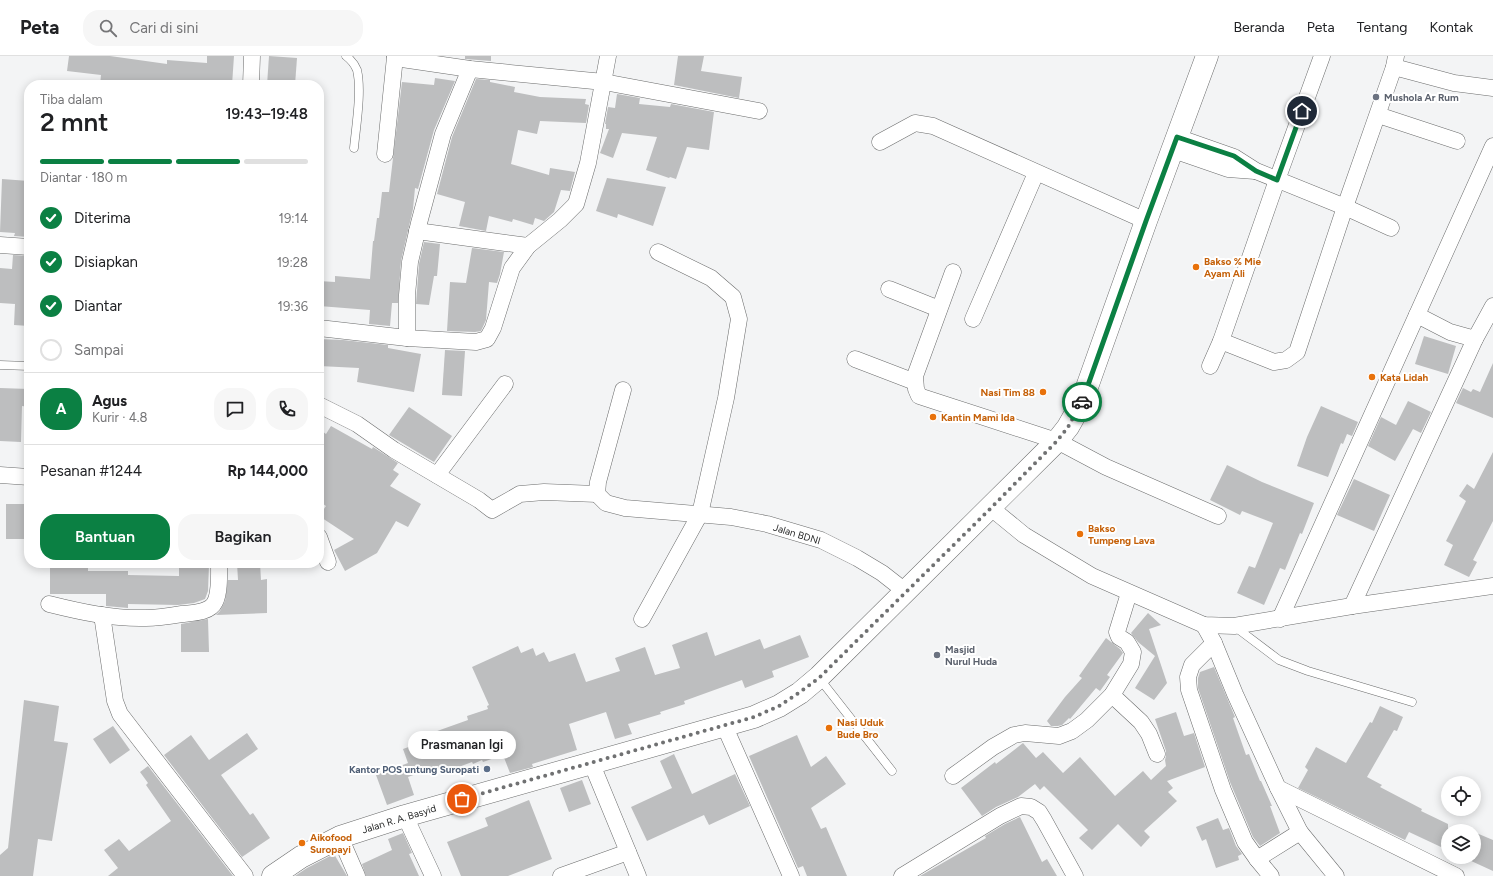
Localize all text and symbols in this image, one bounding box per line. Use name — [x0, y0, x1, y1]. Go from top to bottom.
search box — [83, 10, 363, 46]
text: Peta — [20, 16, 59, 39]
icon: search — [97, 17, 119, 39]
text: Cari di sini — [129, 19, 198, 37]
text: Beranda — [1233, 19, 1285, 36]
text: Peta — [1307, 19, 1335, 36]
text: Tentang — [1357, 19, 1407, 36]
text: Kontak — [1429, 19, 1473, 36]
place label: Mushola Ar Rum — [1384, 91, 1459, 104]
text: Tiba dalam — [40, 92, 102, 107]
marker: Mushola Ar Rum — [1371, 92, 1381, 102]
pin — [1285, 94, 1319, 128]
icon: home — [1291, 100, 1313, 122]
text: 19:43–19:48 — [225, 105, 308, 123]
text: 2 mnt — [40, 106, 108, 138]
text: Diantar · 180 m — [40, 170, 127, 185]
icon: check — [40, 207, 62, 229]
text: Diterima — [74, 209, 131, 227]
text: 19:14 — [279, 211, 308, 226]
icon: check — [40, 251, 62, 273]
text: Disiapkan — [74, 253, 138, 271]
text: 19:28 — [277, 255, 308, 270]
place label: Bakso % Mie Ayam Ali — [1204, 255, 1261, 280]
marker: Bakso % Mie Ayam Ali — [1191, 262, 1201, 272]
icon: check — [40, 295, 62, 317]
text: Diantar — [74, 297, 122, 315]
text: 19:36 — [278, 299, 308, 314]
text: Sampai — [74, 341, 124, 359]
place label: Kata Lidah — [1380, 371, 1429, 384]
marker: Kata Lidah — [1367, 372, 1377, 382]
courier — [1062, 382, 1102, 422]
place label: Nasi Tim 88 — [980, 386, 1035, 399]
marker: Nasi Tim 88 — [1038, 387, 1048, 397]
button: chat — [214, 388, 256, 430]
button: phone — [266, 388, 308, 430]
icon: car — [1071, 391, 1093, 413]
text: Agus — [92, 392, 127, 410]
text: A — [56, 400, 66, 418]
text: Kurir · 4.8 — [92, 410, 147, 425]
place label: Kantin Mami Ida — [941, 411, 1015, 424]
marker: Kantin Mami Ida — [928, 412, 938, 422]
text: Pesanan #1244 — [40, 462, 142, 480]
text: Rp 144,000 — [227, 462, 308, 480]
button: Bantuan — [40, 514, 170, 560]
button: Bagikan — [178, 514, 308, 560]
street label: Jalan BDNI — [772, 521, 822, 547]
place label: Bakso Tumpeng Lava — [1088, 522, 1155, 547]
marker: Bakso Tumpeng Lava — [1075, 529, 1085, 539]
place label: Masjid Nurul Huda — [945, 643, 997, 668]
marker: Masjid Nurul Huda — [932, 650, 942, 660]
place label: Nasi Uduk Bude Bro — [837, 716, 884, 741]
marker: Nasi Uduk Bude Bro — [824, 723, 834, 733]
callout: Prasmanan Igi — [408, 731, 516, 759]
text: Prasmanan Igi — [421, 737, 503, 752]
place label: Kantor POS untung Suropati — [349, 763, 479, 776]
marker: Kantor POS untung Suropati — [482, 764, 492, 774]
map controls — [1441, 776, 1481, 864]
button: locate — [1441, 776, 1481, 816]
pin — [445, 782, 479, 816]
icon: bag — [451, 788, 473, 810]
street label: Jalan R. A. Basyid — [360, 801, 438, 836]
button: layers — [1441, 824, 1481, 864]
place label: Aikofood Suropayi — [310, 831, 352, 856]
marker: Aikofood Suropayi — [297, 838, 307, 848]

